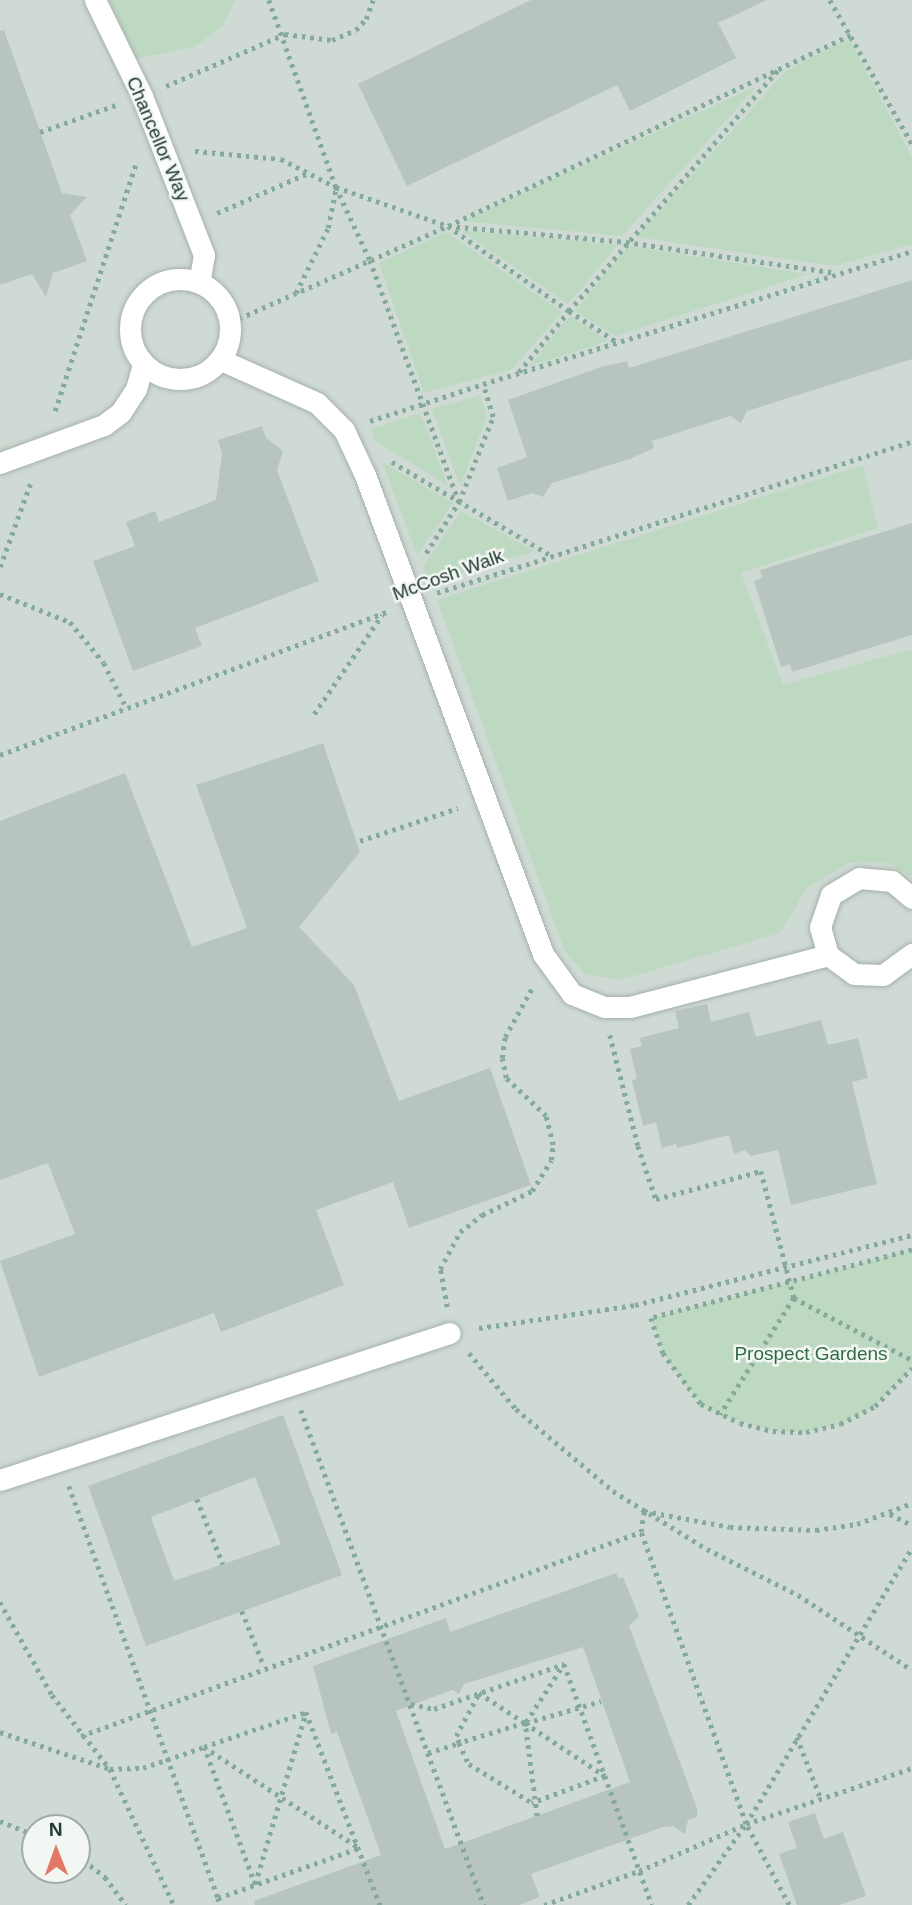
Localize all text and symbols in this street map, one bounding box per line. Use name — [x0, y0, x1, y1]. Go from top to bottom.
street label: Chancellor Way — [121, 73, 195, 205]
street label: McCosh Walk — [389, 544, 507, 606]
park label: Prospect Gardens — [734, 1343, 888, 1365]
north arrow — [21, 1814, 91, 1884]
text: N — [49, 1819, 63, 1840]

